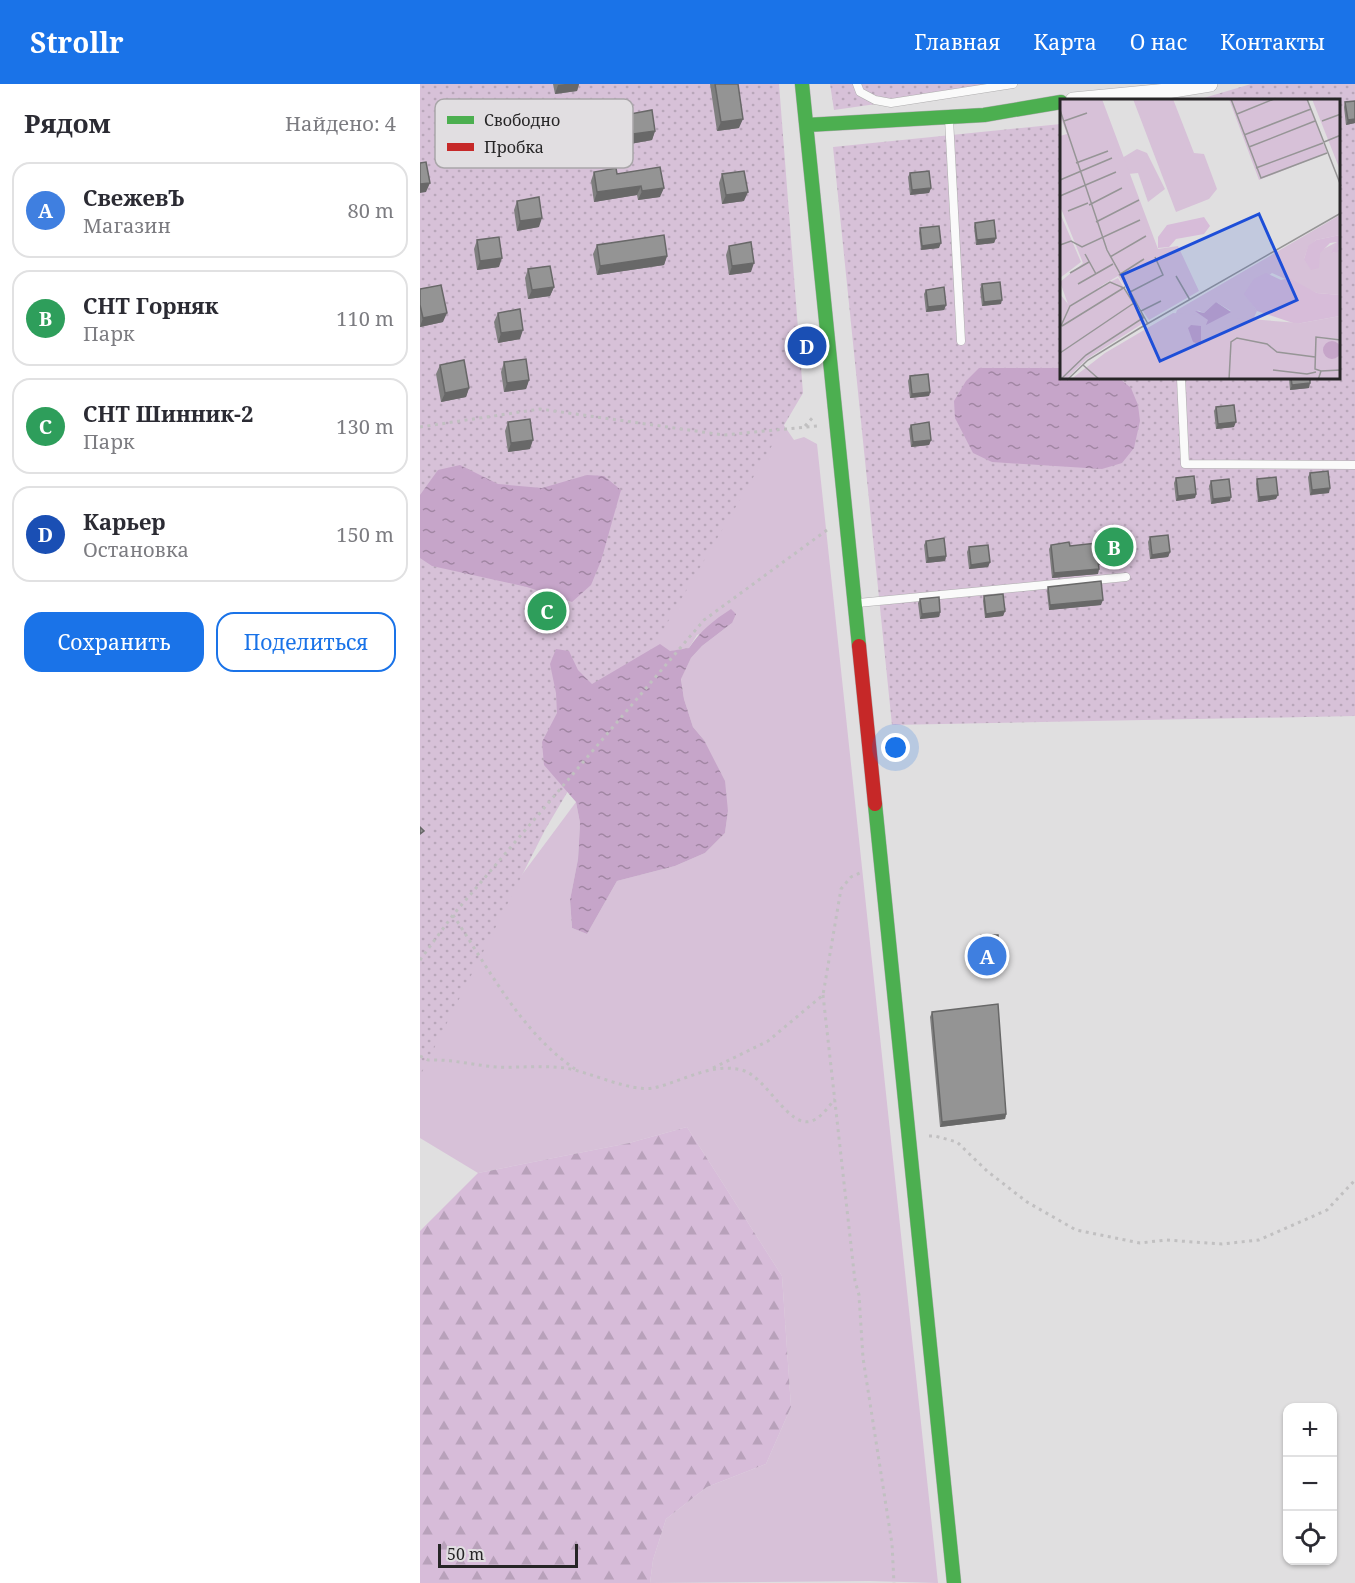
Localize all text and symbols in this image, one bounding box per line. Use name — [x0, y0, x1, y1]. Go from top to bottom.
text: Strollr — [30, 23, 124, 61]
text: Главная — [914, 28, 1001, 56]
text: Карта — [1034, 28, 1097, 56]
text: О нас — [1130, 28, 1187, 56]
text: Контакты — [1220, 28, 1325, 56]
legend — [435, 99, 633, 168]
inset map — [1060, 99, 1340, 380]
text: Рядом — [24, 105, 111, 141]
text: Свободно — [484, 109, 560, 131]
text: Найдено: 4 — [285, 110, 396, 137]
text: Пробка — [484, 136, 544, 158]
text: СвежевЪ — [83, 182, 185, 212]
text: A — [38, 197, 53, 224]
text: 80 m — [348, 197, 394, 224]
text: Магазин — [83, 212, 171, 239]
text: СНТ Горняк — [83, 290, 218, 320]
text: B — [39, 305, 52, 332]
text: 110 m — [336, 305, 394, 332]
text: Парк — [83, 320, 135, 347]
pin: D — [788, 324, 826, 368]
text: СНТ Шинник-2 — [83, 398, 253, 428]
text: C — [39, 413, 52, 440]
text: 130 m — [336, 413, 394, 440]
text: Парк — [83, 428, 135, 455]
text: Карьер — [83, 506, 166, 536]
text: D — [38, 521, 53, 548]
text: 150 m — [336, 521, 394, 548]
pin: B — [1094, 524, 1134, 570]
text: Остановка — [83, 536, 189, 563]
pin: C — [528, 588, 566, 634]
button: Сохранить — [24, 612, 204, 672]
button: Поделиться — [216, 612, 396, 672]
your location — [881, 733, 910, 762]
pin: A — [968, 934, 1006, 978]
map controls — [1283, 1403, 1337, 1565]
button: + — [1283, 1403, 1337, 1457]
button: − — [1283, 1457, 1337, 1511]
button: locate — [1283, 1511, 1337, 1565]
scale bar — [438, 1541, 578, 1568]
text: 50 m — [447, 1543, 484, 1565]

